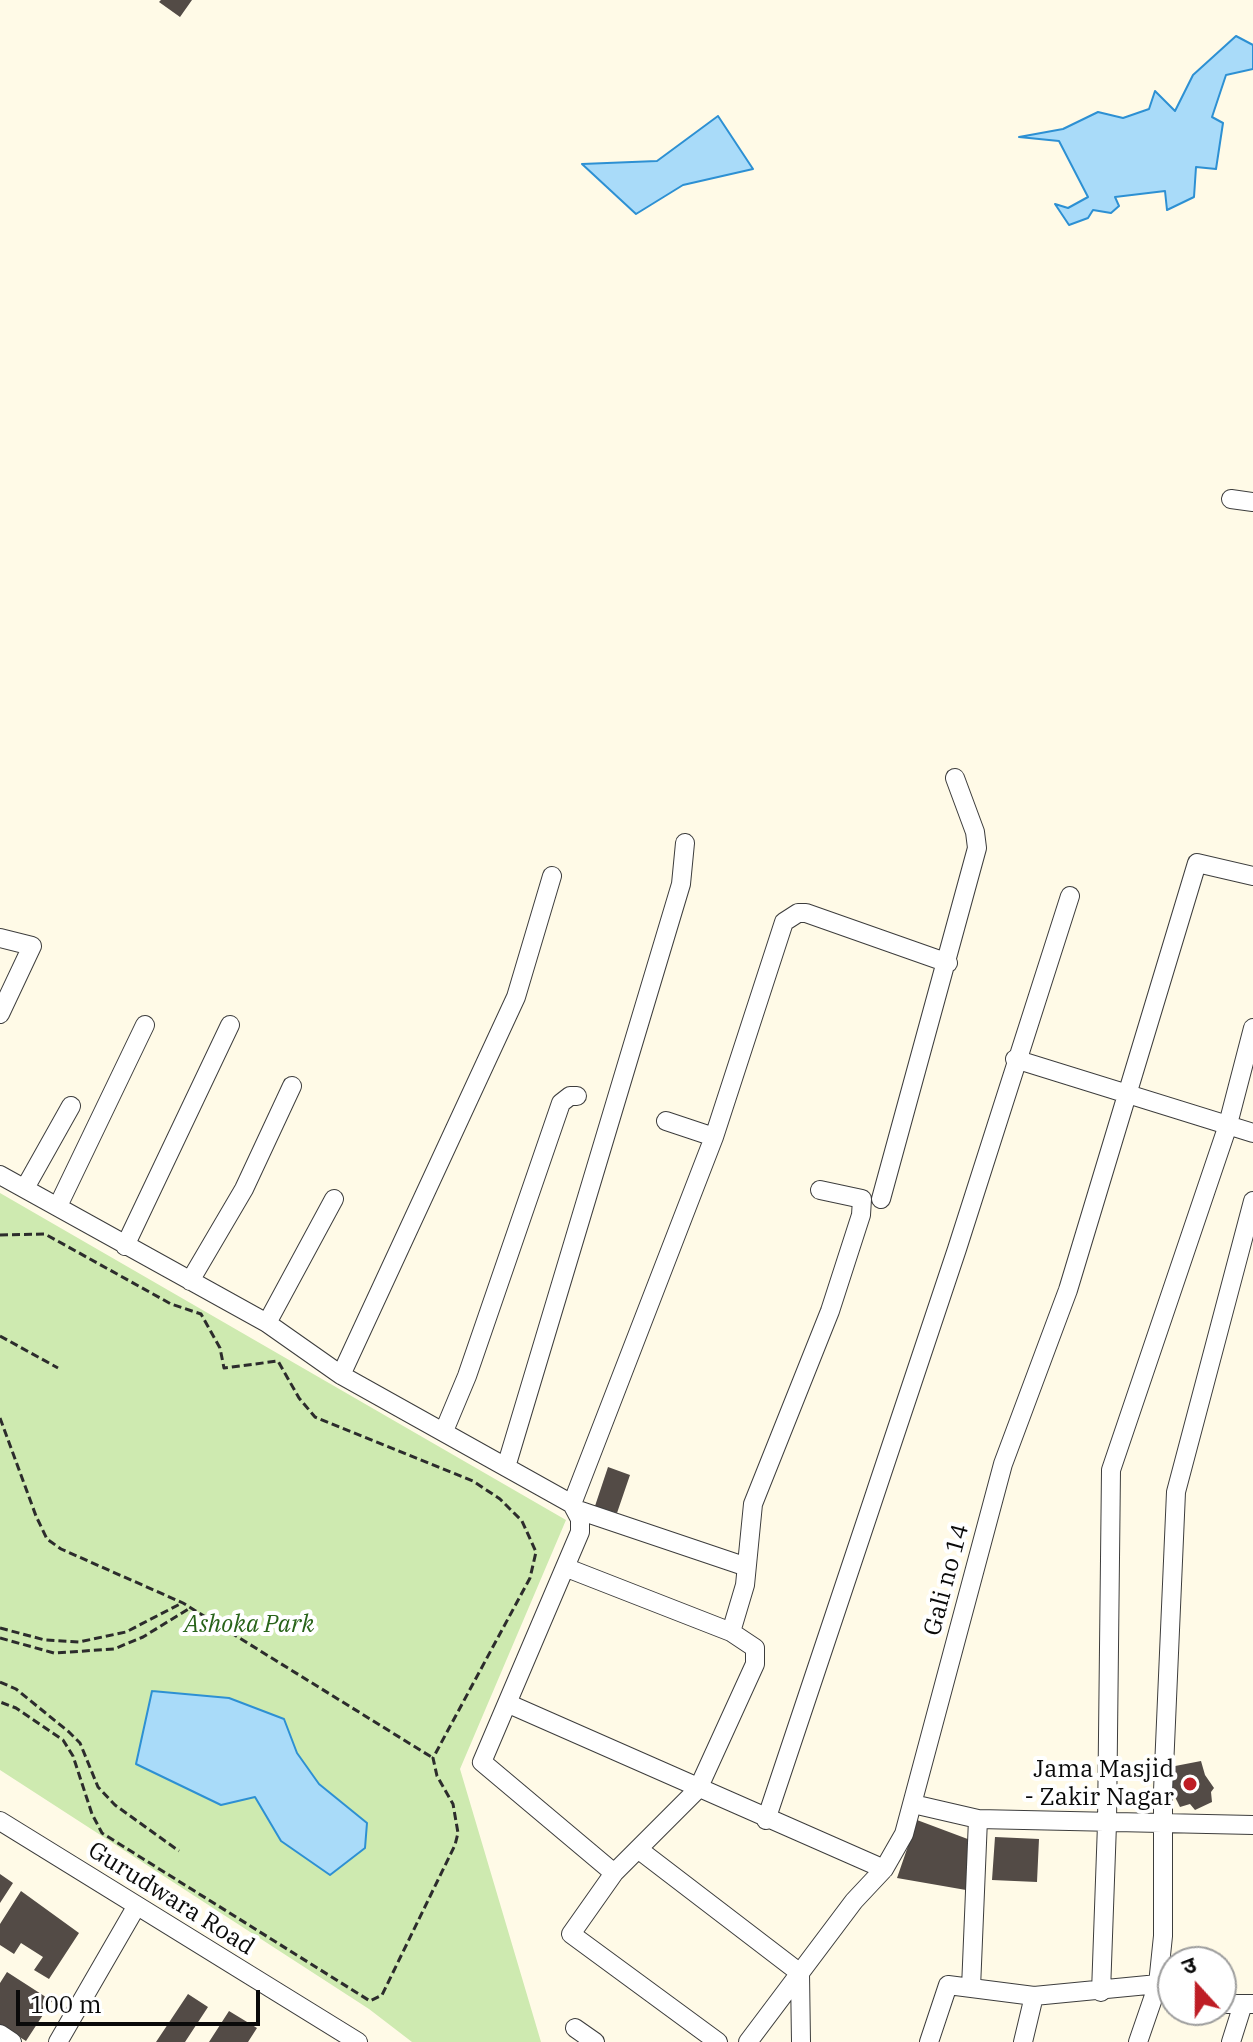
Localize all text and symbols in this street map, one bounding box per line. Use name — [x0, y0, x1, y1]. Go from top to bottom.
street label: Gali no 14 — [918, 1521, 976, 1639]
park label: Ashoka Park — [184, 1611, 314, 1639]
place label: Jama Masjid - Zakir Nagar — [1025, 1756, 1174, 1812]
marker: Jama Masjid - Zakir Nagar — [1181, 1775, 1199, 1793]
street label: Gurudwara Road — [82, 1836, 260, 1962]
north arrow — [1157, 1946, 1237, 2026]
text: उ — [1178, 1949, 1200, 1981]
scale bar — [20, 1974, 264, 2024]
text: 100 m — [30, 1988, 102, 2020]

